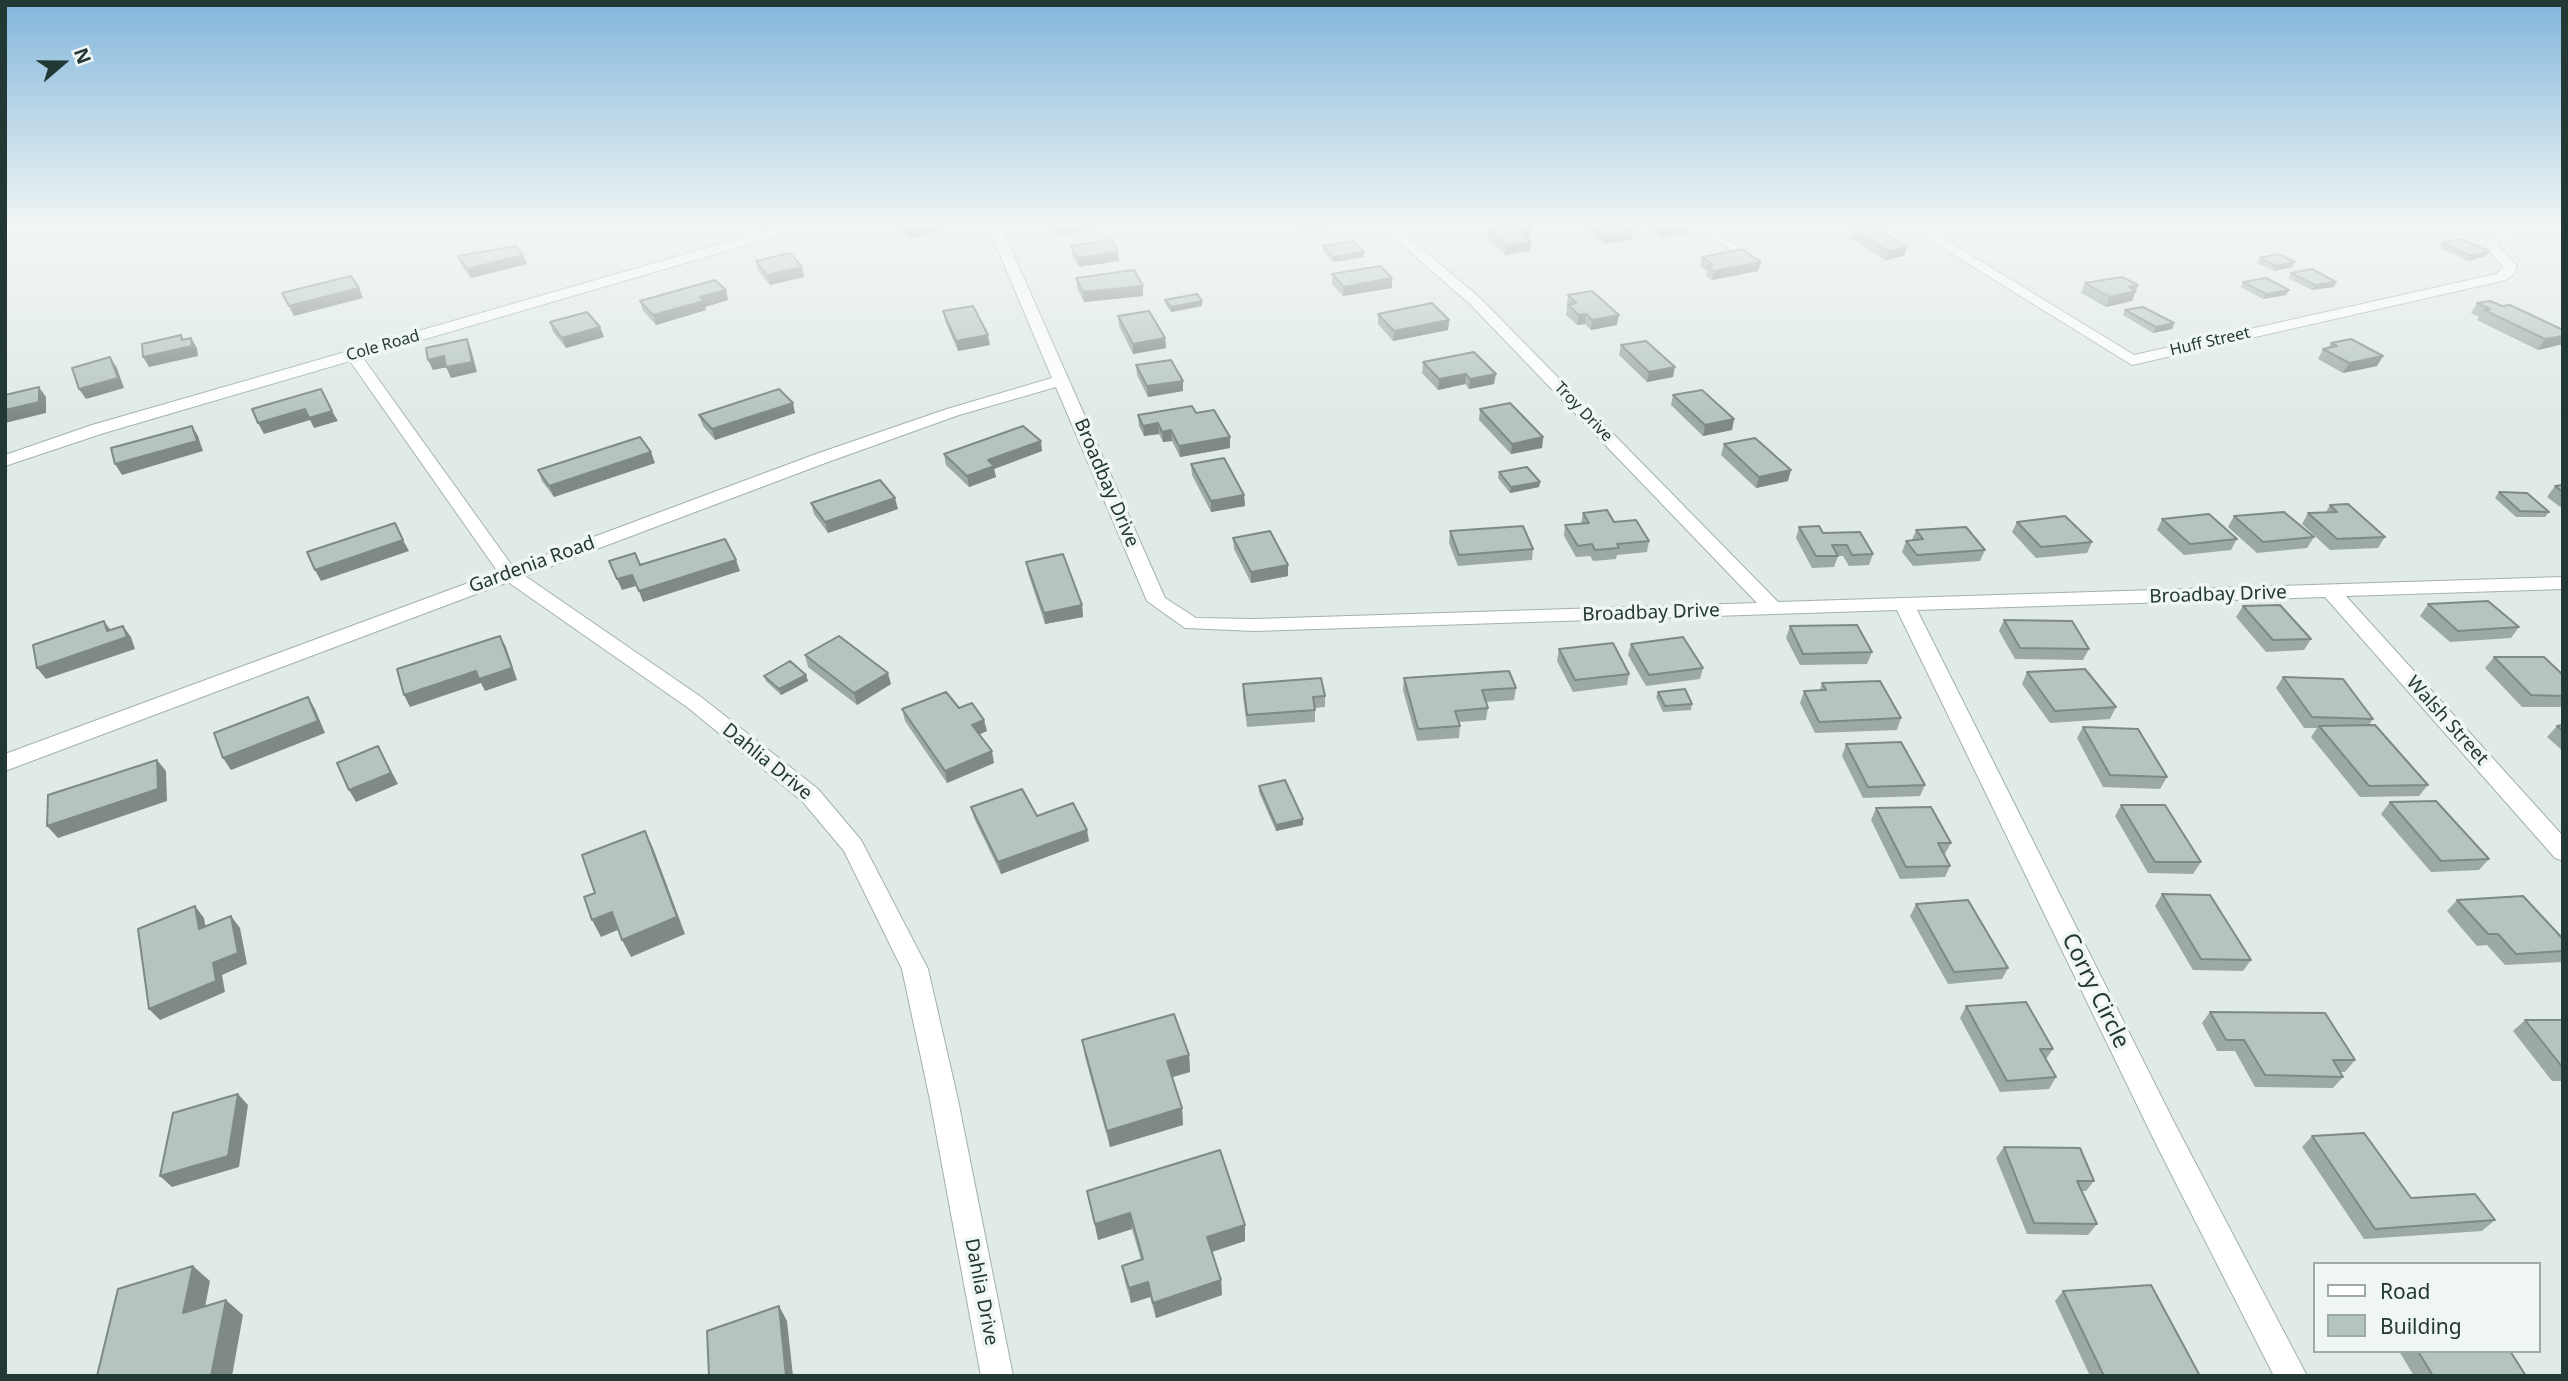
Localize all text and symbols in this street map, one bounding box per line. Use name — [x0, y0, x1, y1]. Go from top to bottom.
north arrow — [28, 28, 98, 98]
text: N — [68, 44, 98, 68]
street label: Huff Street — [2168, 323, 2252, 361]
street label: Cole Road — [344, 326, 422, 366]
street label: Troy Drive — [1550, 378, 1616, 446]
street label: Broadbay Drive — [1069, 415, 1143, 551]
street label: Gardenia Road — [466, 532, 598, 598]
street label: Broadbay Drive — [2149, 581, 2287, 609]
street label: Broadbay Drive — [1582, 599, 1720, 627]
street label: Walsh Street — [2401, 672, 2493, 770]
street label: Dahlia Drive — [718, 719, 816, 805]
street label: Corry Circle — [2055, 929, 2135, 1053]
street label: Dahlia Drive — [959, 1236, 1003, 1348]
legend — [2312, 1262, 2540, 1353]
text: Road — [2380, 1277, 2430, 1305]
text: Building — [2380, 1312, 2462, 1340]

